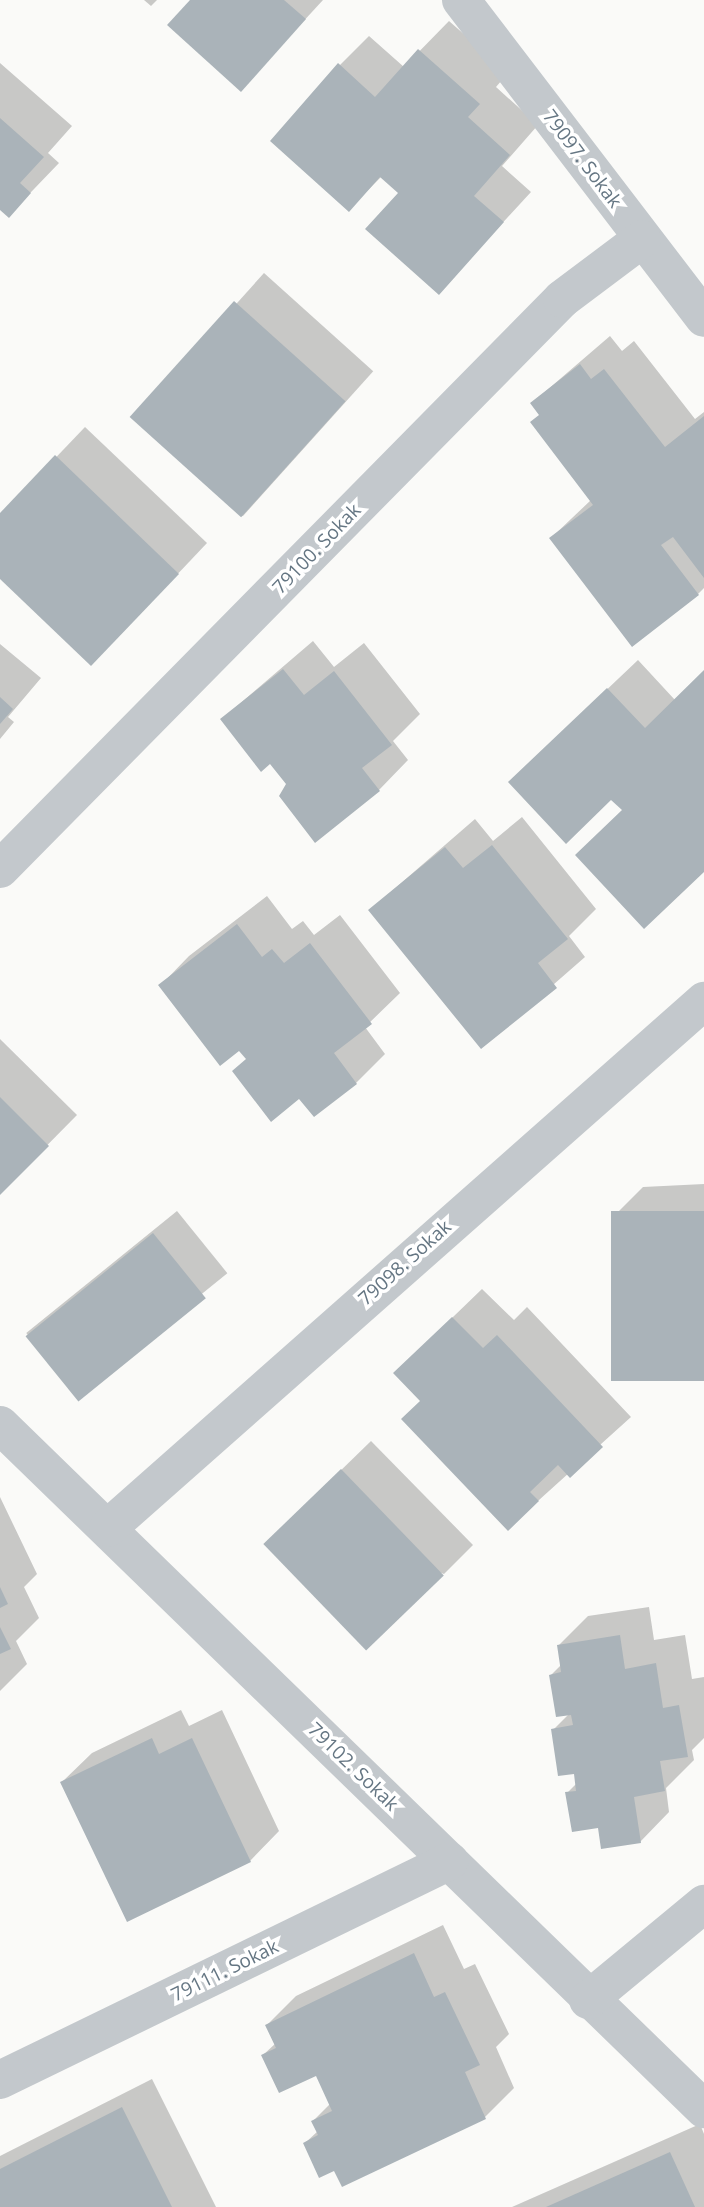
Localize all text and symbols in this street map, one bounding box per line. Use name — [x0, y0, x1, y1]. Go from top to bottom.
street label: 79097. Sokak — [538, 106, 626, 212]
street label: 79100. Sokak — [268, 499, 366, 599]
street label: 79098. Sokak — [354, 1216, 456, 1310]
street label: 79102. Sokak — [303, 1718, 403, 1816]
street label: 79111. Sokak — [168, 1935, 282, 2007]

